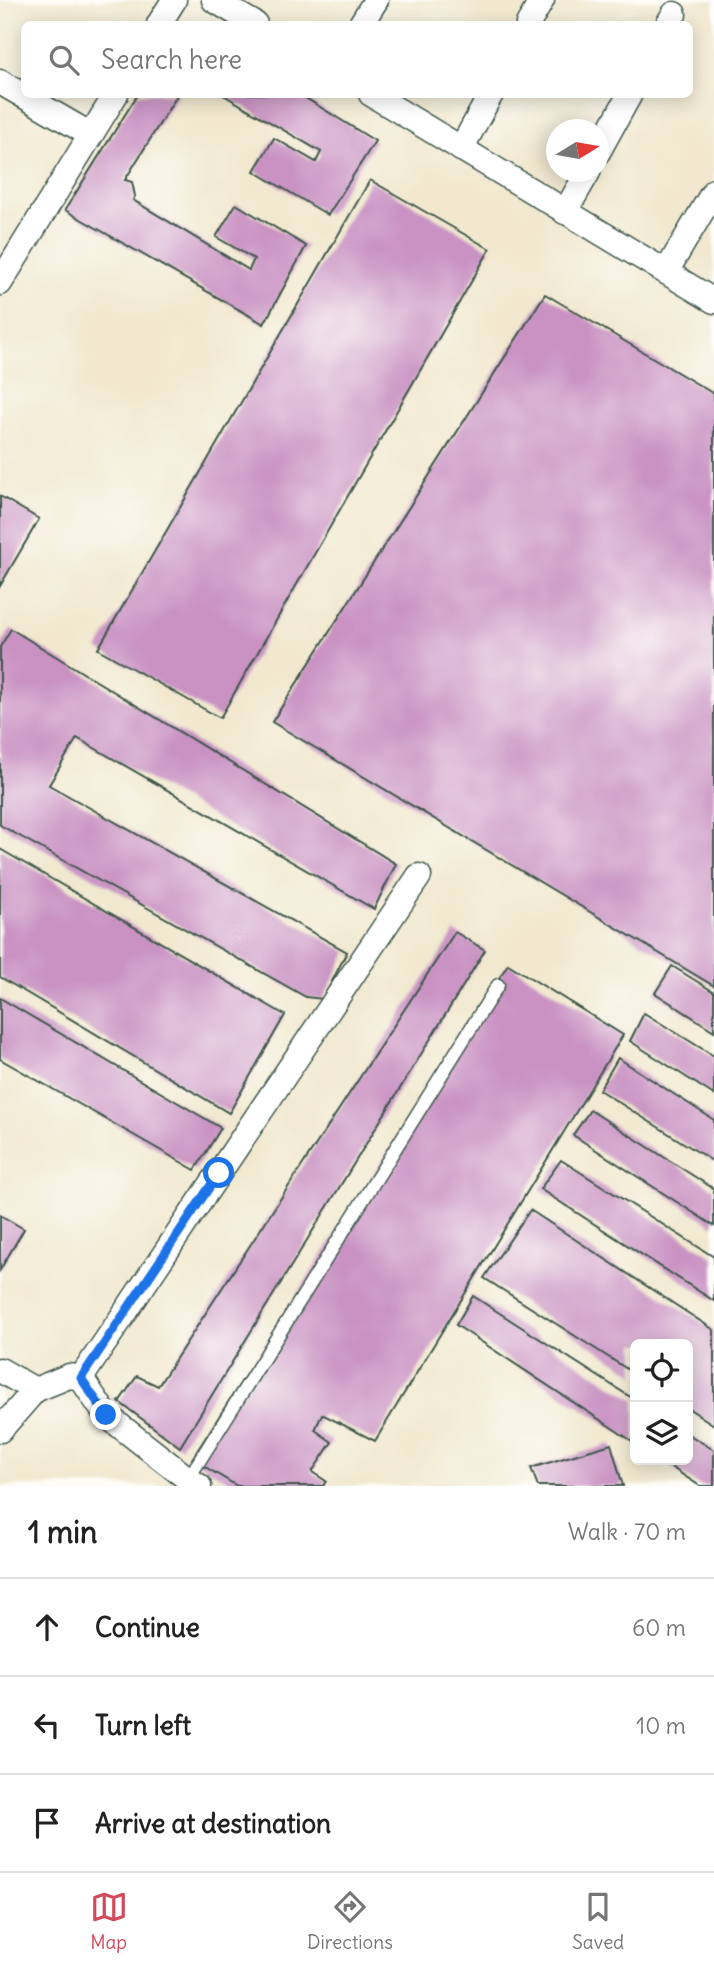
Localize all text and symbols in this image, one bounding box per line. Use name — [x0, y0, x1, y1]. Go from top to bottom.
search box — [21, 21, 693, 98]
icon: search — [45, 41, 83, 79]
text: Search here — [101, 43, 242, 76]
north arrow — [546, 119, 609, 182]
route start — [203, 1157, 234, 1188]
map controls — [630, 1339, 693, 1465]
button: locate — [630, 1339, 693, 1402]
route end — [90, 1399, 121, 1430]
button: layers — [630, 1402, 693, 1465]
text: 1 min — [28, 1513, 97, 1551]
text: Walk · 70 m — [568, 1517, 686, 1546]
icon: ahead — [28, 1608, 66, 1646]
text: Continue — [95, 1611, 200, 1644]
text: 60 m — [632, 1613, 686, 1642]
icon: left — [28, 1706, 66, 1744]
text: Turn left — [95, 1709, 191, 1742]
text: 10 m — [636, 1711, 686, 1740]
icon: arrive — [28, 1804, 66, 1842]
text: Arrive at destination — [95, 1807, 331, 1840]
tab: Map — [90, 1888, 128, 1954]
tab: Directions — [307, 1888, 393, 1954]
tab: Saved — [572, 1888, 624, 1954]

